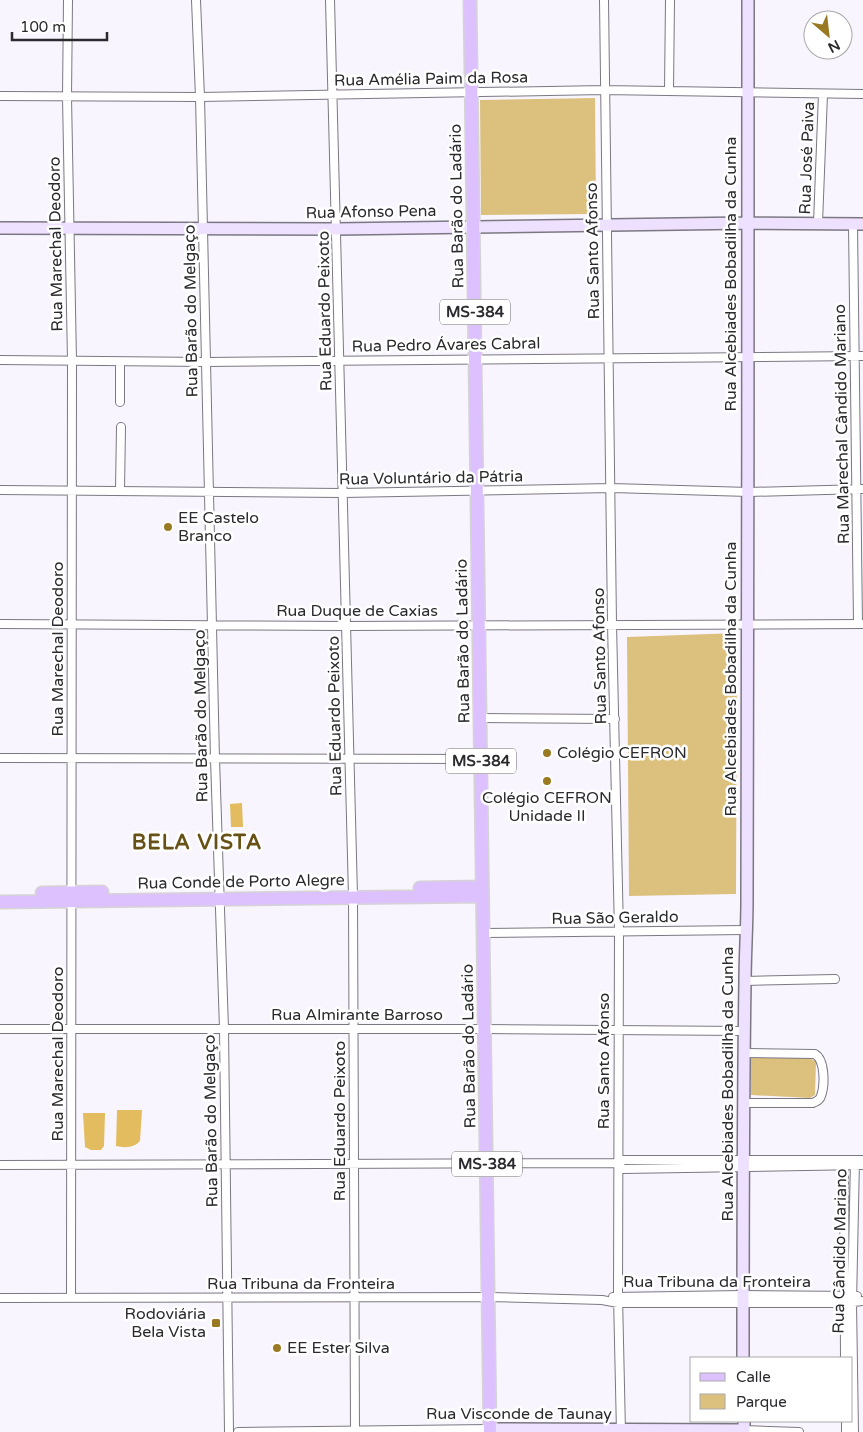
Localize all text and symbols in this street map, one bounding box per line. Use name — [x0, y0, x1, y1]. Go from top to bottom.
scale bar — [12, 10, 108, 42]
north arrow — [803, 10, 853, 60]
text: 100 m — [20, 18, 66, 36]
text: N — [825, 36, 843, 56]
street label: Rua Amélia Paim da Rosa — [334, 67, 528, 91]
street label: Rua José Paiva — [795, 101, 819, 215]
street label: Rua Barão do Ladário — [446, 124, 468, 288]
street label: Rua Alcebiades Bobadilha da Cunha — [721, 137, 741, 411]
street label: Rua Marechal Deodoro — [44, 156, 68, 332]
street label: Rua Santo Afonso — [582, 182, 604, 320]
street label: Rua Afonso Pena — [305, 201, 437, 223]
street label: Rua Barão do Melgaço — [179, 224, 203, 398]
street label: Rua Eduardo Peixoto — [314, 231, 336, 391]
road number: MS-384 — [440, 300, 510, 324]
street label: Rua Marechal Cândido Mariano — [830, 304, 854, 544]
street label: Rua Pedro Ávares Cabral — [352, 333, 540, 357]
street label: Rua Voluntário da Pátria — [339, 466, 523, 490]
place label: EE Castelo Branco — [178, 508, 259, 546]
marker: EE Castelo Branco — [162, 521, 174, 533]
street label: Rua Alcebiades Bobadilha da Cunha — [721, 542, 741, 816]
street label: Rua Barão do Ladário — [452, 559, 474, 723]
street label: Rua Marechal Deodoro — [48, 561, 68, 737]
street label: Rua Santo Afonso — [589, 587, 611, 725]
street label: Rua Duque de Caxias — [276, 601, 438, 621]
street label: Rua Barão do Melgaço — [189, 629, 213, 803]
street label: Rua Eduardo Peixoto — [324, 636, 346, 796]
place label: Colégio CEFRON — [557, 743, 687, 763]
marker: Colégio CEFRON — [541, 747, 553, 759]
road number: MS-384 — [446, 748, 516, 774]
marker: Colégio CEFRON Unidade II — [541, 775, 553, 787]
place label: Colégio CEFRON Unidade II — [482, 788, 612, 826]
district label: BELA VISTA — [132, 830, 262, 855]
street label: Rua Conde de Porto Alegre — [137, 870, 345, 894]
street label: Rua São Geraldo — [551, 907, 679, 929]
street label: Rua Alcebiades Bobadilha da Cunha — [718, 947, 738, 1221]
street label: Rua Barão do Ladário — [458, 964, 480, 1128]
street label: Rua Marechal Deodoro — [48, 966, 68, 1142]
street label: Rua Santo Afonso — [594, 993, 614, 1129]
street label: Rua Almirante Barroso — [271, 1005, 443, 1025]
street label: Rua Barão do Melgaço — [199, 1034, 223, 1208]
street label: Rua Eduardo Peixoto — [330, 1041, 350, 1201]
road number: MS-384 — [452, 1152, 522, 1176]
street label: Rua Cândido Mariano — [829, 1168, 851, 1334]
street label: Rua Tribuna da Fronteira — [623, 1272, 811, 1292]
street label: Rua Tribuna da Fronteira — [207, 1274, 395, 1294]
place label: Rodoviária Bela Vista — [125, 1304, 206, 1342]
marker: Rodoviária Bela Vista — [210, 1317, 222, 1329]
place label: EE Ester Silva — [287, 1338, 390, 1358]
marker: EE Ester Silva — [271, 1342, 283, 1354]
legend — [690, 1357, 853, 1422]
text: Calle — [736, 1368, 771, 1386]
text: Parque — [736, 1393, 787, 1411]
street label: Rua Visconde de Taunay — [426, 1404, 612, 1424]

